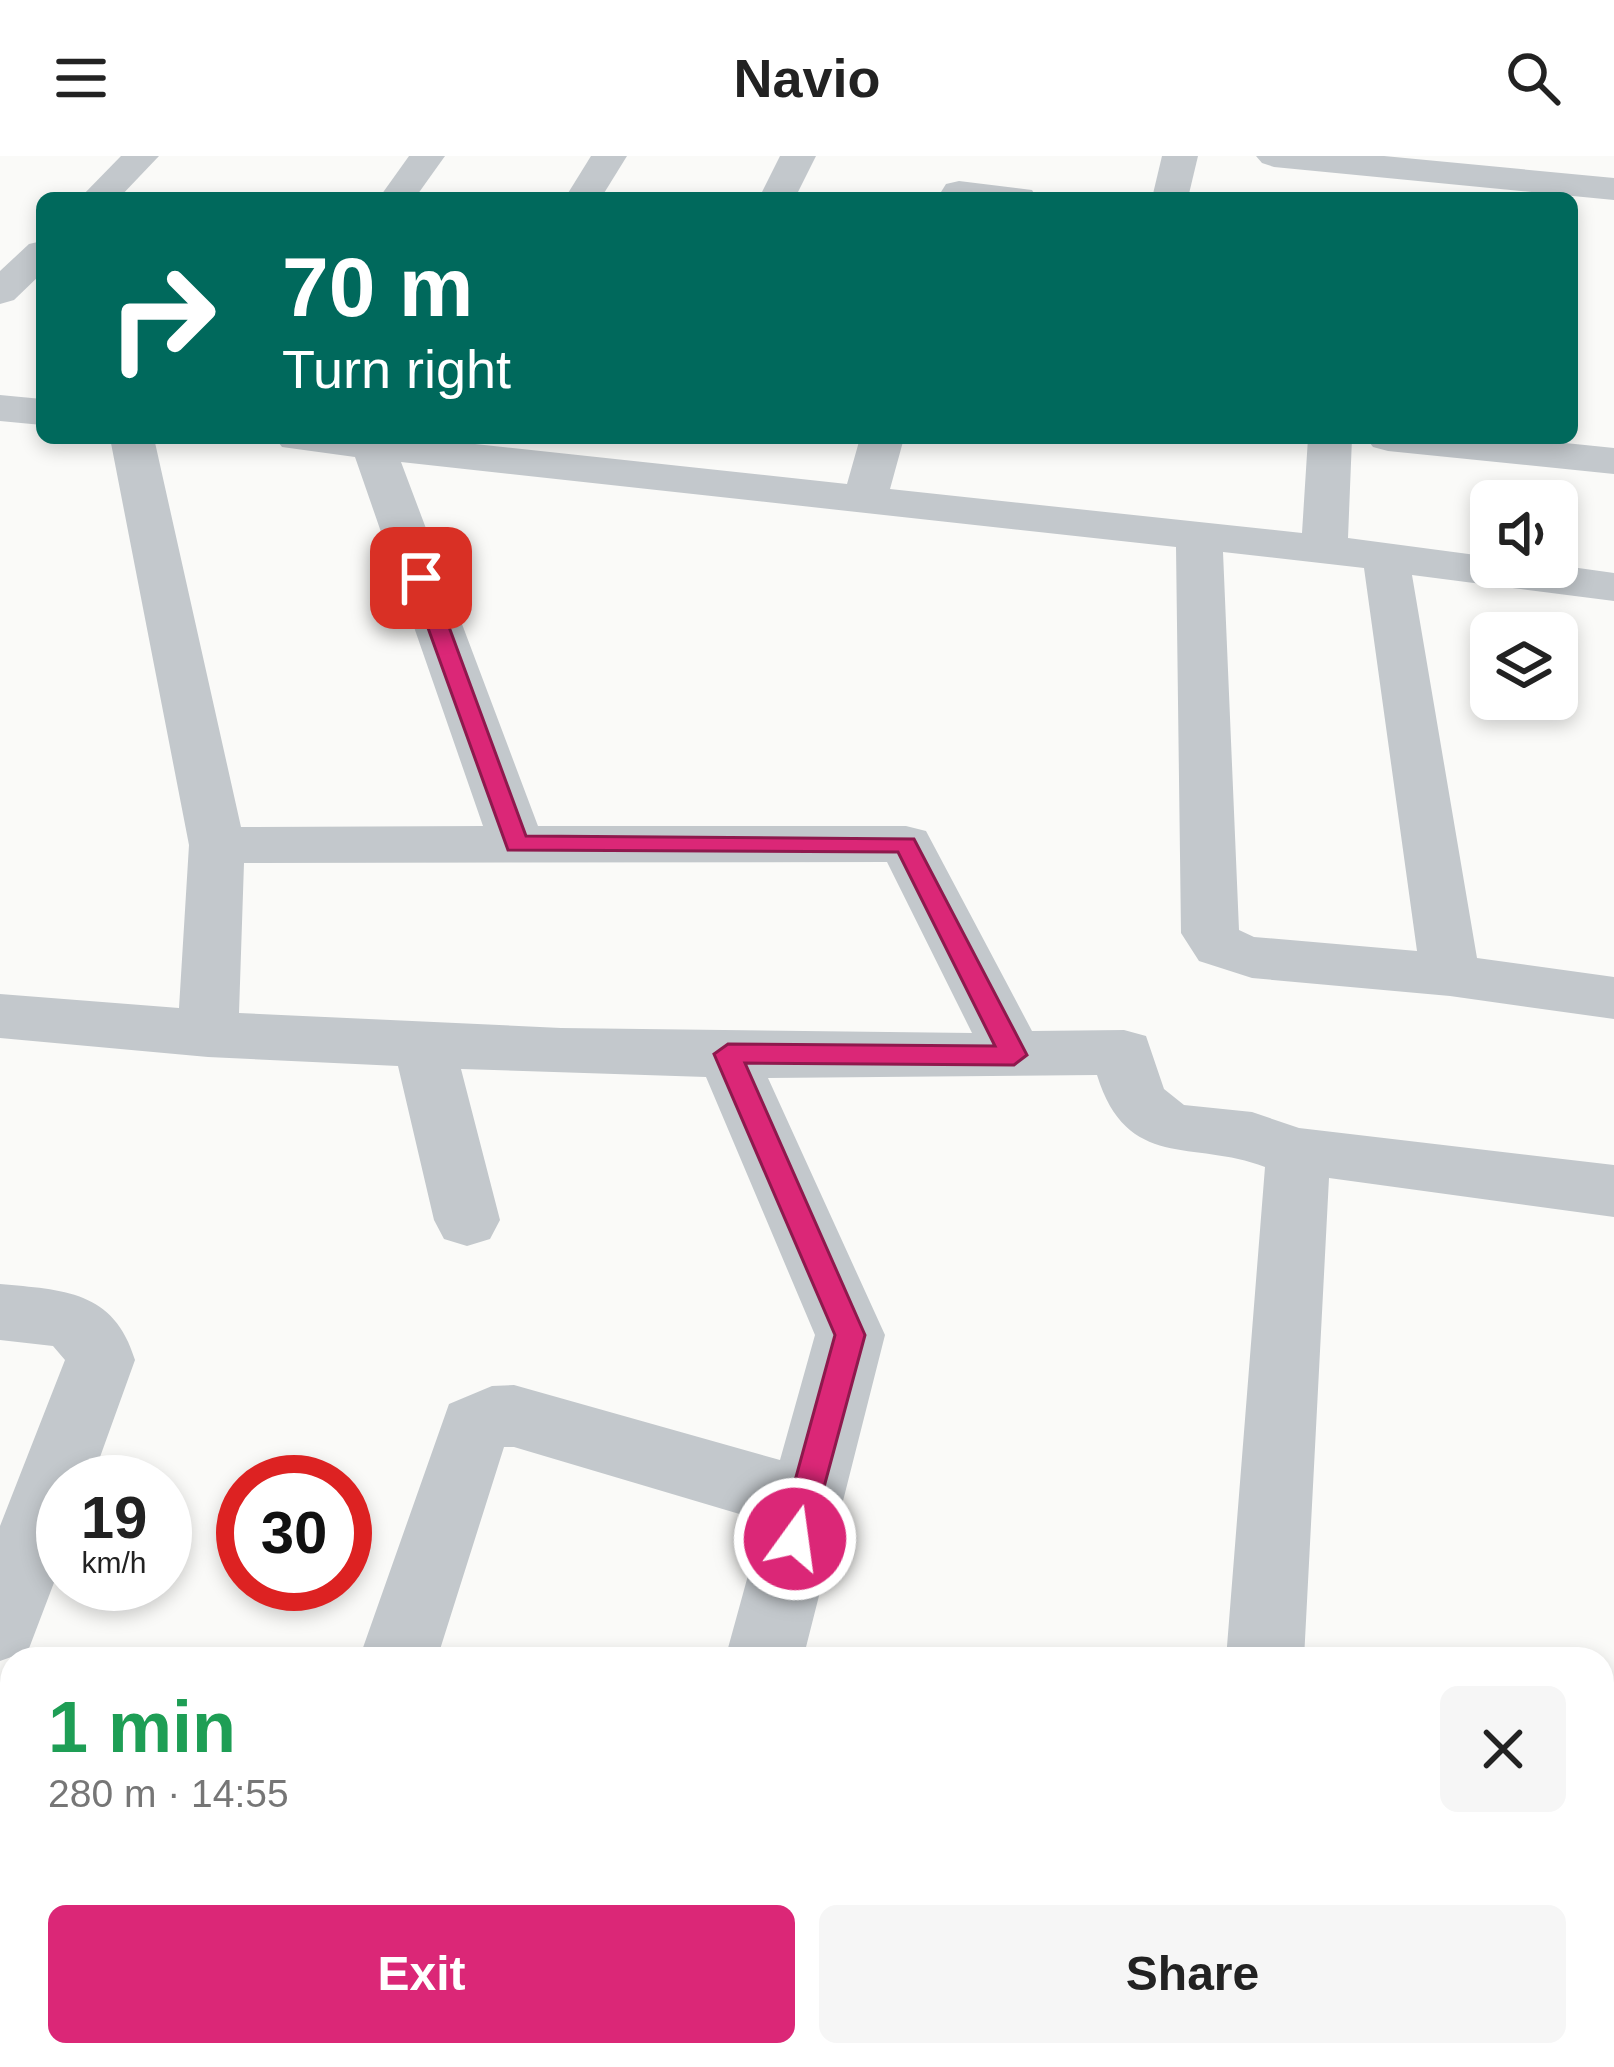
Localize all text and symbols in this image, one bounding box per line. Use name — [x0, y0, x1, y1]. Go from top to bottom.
icon: menu — [48, 45, 114, 111]
icon: search — [1500, 45, 1566, 111]
text: Navio — [733, 48, 881, 108]
icon: right — [84, 240, 240, 396]
text: 70 m — [282, 240, 473, 334]
text: Turn right — [282, 339, 511, 399]
map controls — [1470, 480, 1578, 720]
button: sound — [1470, 480, 1578, 588]
pin — [370, 527, 472, 629]
icon: arrive — [388, 545, 454, 611]
button: layers — [1470, 612, 1578, 720]
speed limit sign: 30 — [216, 1455, 372, 1611]
position arrow — [732, 1476, 858, 1602]
text: 19 — [81, 1484, 147, 1551]
text: km/h — [81, 1546, 147, 1579]
button: close — [1440, 1686, 1566, 1812]
text: 1 min — [48, 1687, 236, 1767]
text: 280 m · 14:55 — [48, 1772, 289, 1815]
button: Exit — [48, 1905, 795, 2043]
button: Share — [819, 1905, 1566, 2043]

